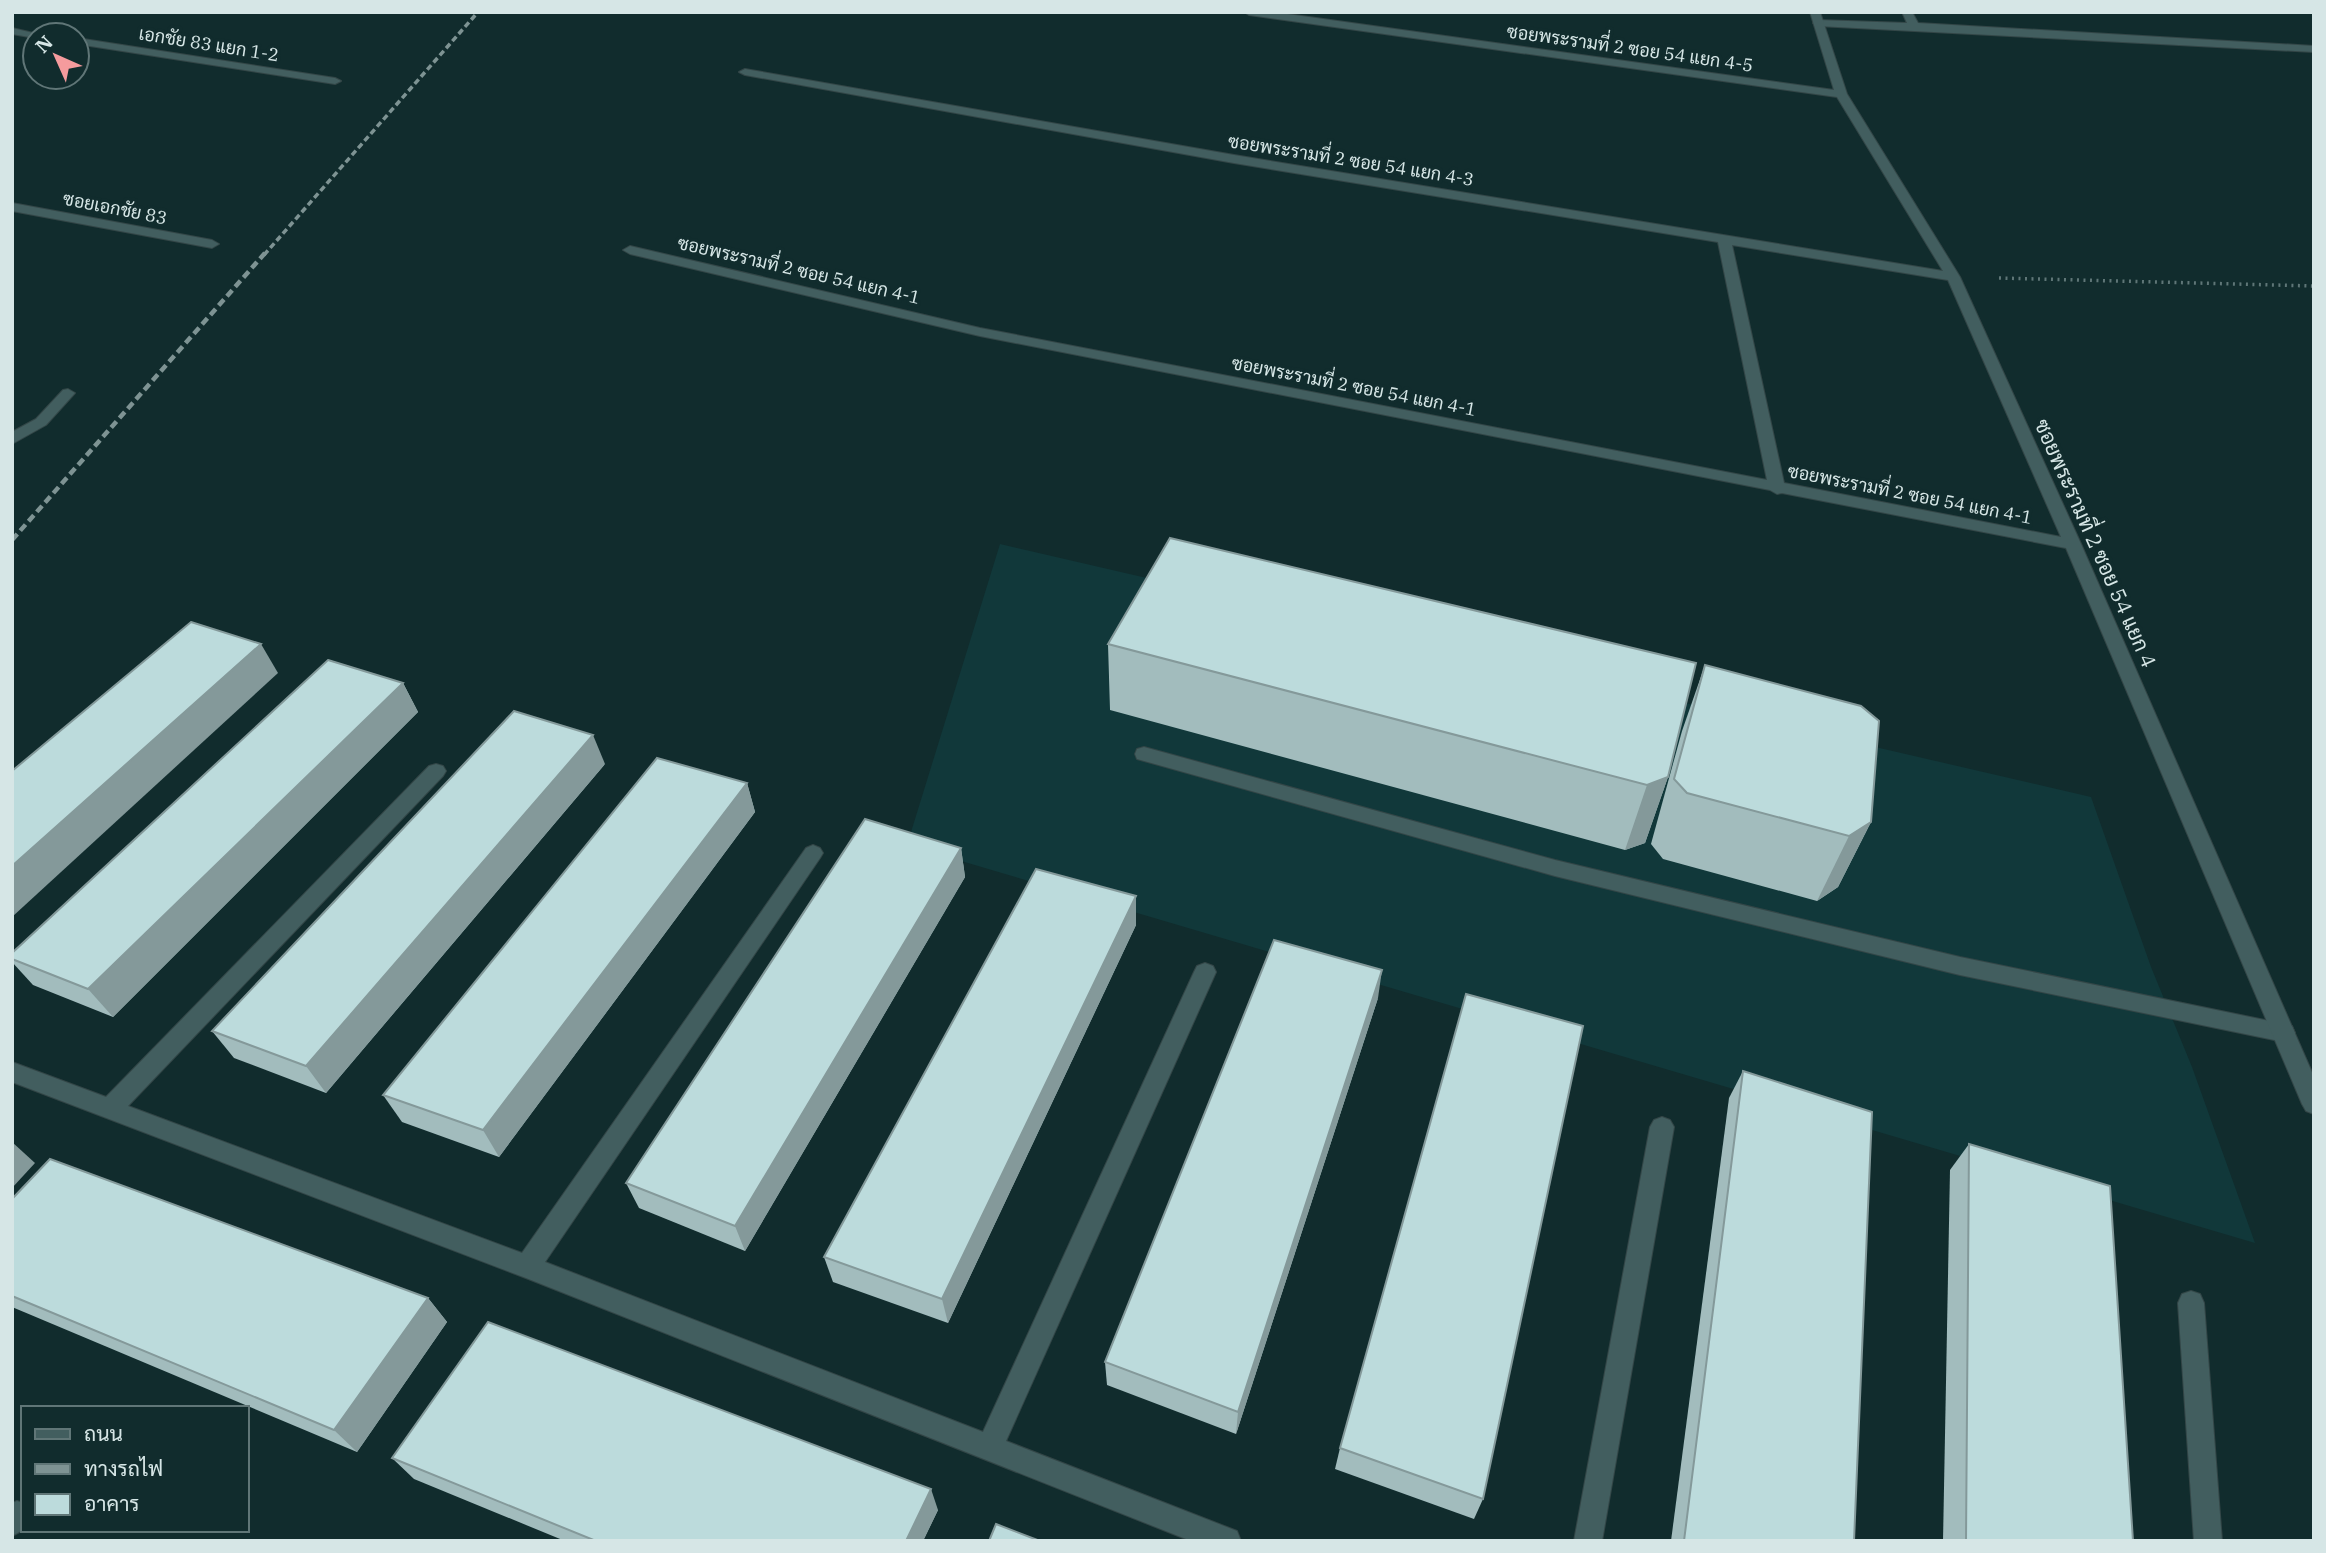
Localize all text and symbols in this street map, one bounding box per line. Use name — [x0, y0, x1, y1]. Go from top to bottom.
street label: ซอยพระรามที่ 2 ซอย 54 แยก 4-5 — [1505, 15, 1755, 77]
north arrow — [21, 21, 91, 91]
street label: เอกชัย 83 แยก 1-2 — [137, 22, 281, 66]
text: N — [30, 30, 58, 58]
street label: ซอยพระรามที่ 2 ซอย 54 แยก 4-3 — [1226, 125, 1476, 191]
street label: ซอยเอกชัย 83 — [61, 187, 169, 229]
street label: ซอยพระรามที่ 2 ซอย 54 แยก 4-1 — [675, 227, 924, 309]
street label: ซอยพระรามที่ 2 ซอย 54 แยก 4-1 — [1230, 347, 1479, 421]
street label: ซอยพระรามที่ 2 ซอย 54 แยก 4 — [2028, 412, 2168, 672]
street label: ซอยพระรามที่ 2 ซอย 54 แยก 4-1 — [1786, 455, 2035, 529]
legend — [21, 1406, 248, 1532]
text: ถนน — [84, 1419, 123, 1447]
text: ทางรถไฟ — [84, 1454, 163, 1482]
text: อาคาร — [84, 1489, 140, 1517]

